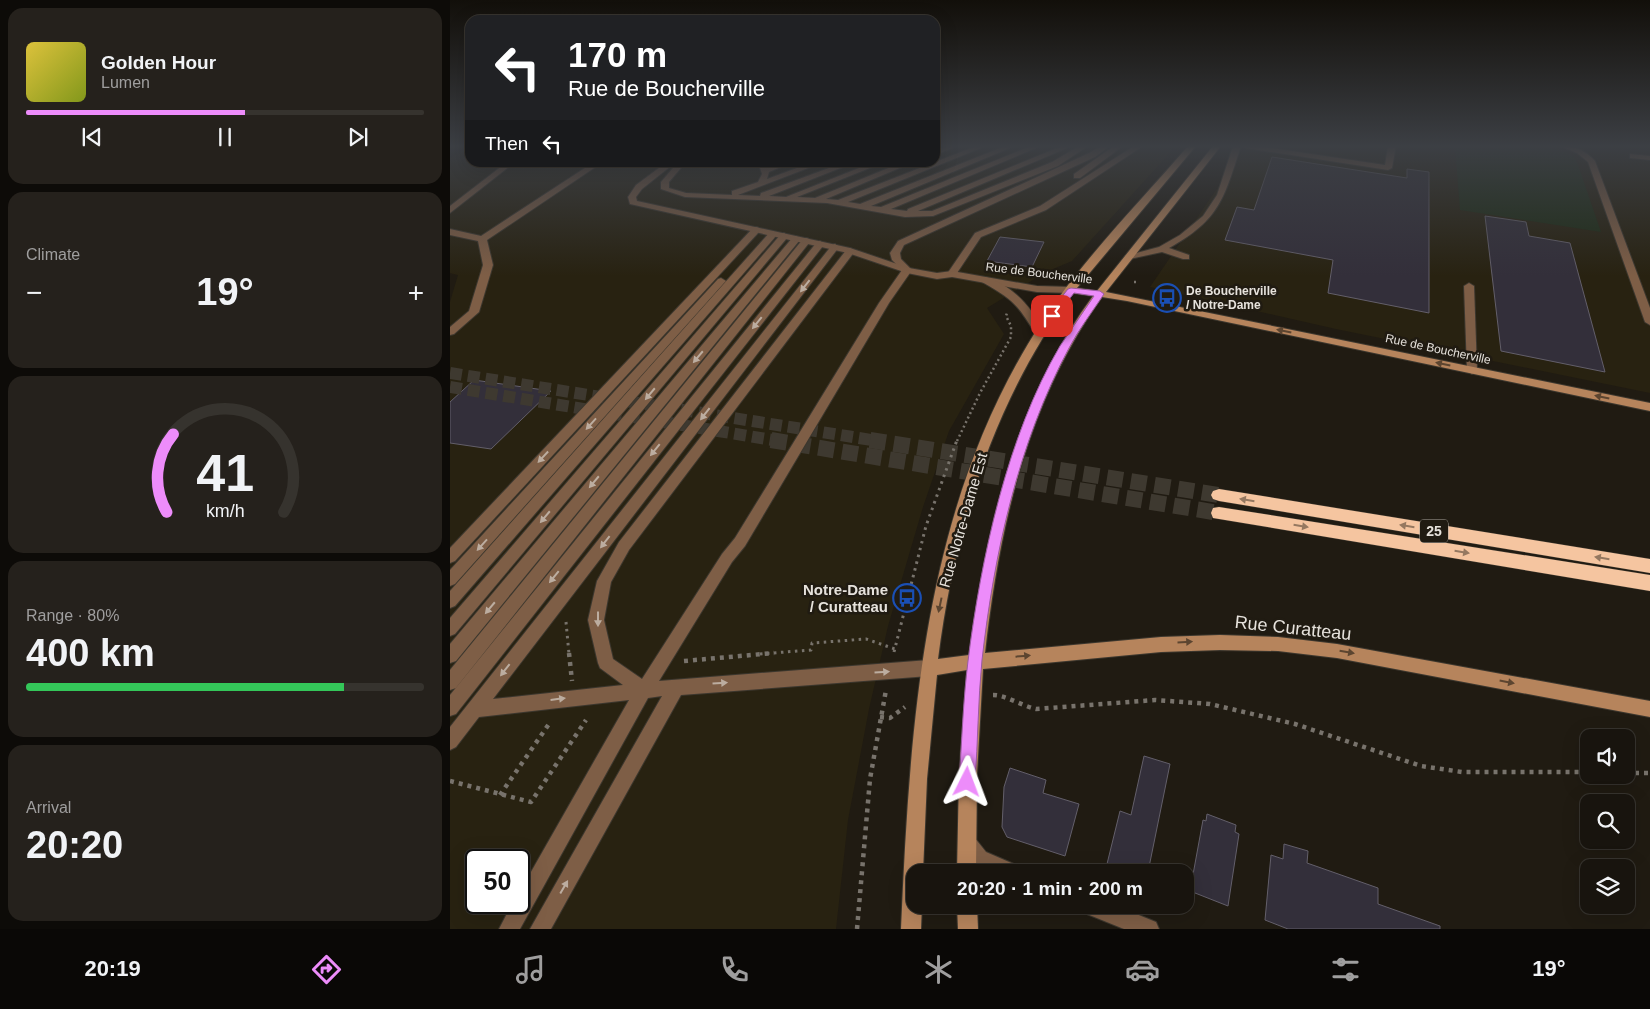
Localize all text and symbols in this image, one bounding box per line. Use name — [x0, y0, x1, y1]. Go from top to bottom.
icon: left — [485, 35, 550, 100]
text: 170 m — [568, 35, 667, 74]
text: Golden Hour — [101, 52, 216, 73]
text: Lumen — [101, 74, 150, 91]
text: Rue de Boucherville — [568, 76, 765, 101]
icon: previous — [78, 123, 106, 151]
icon: pause — [211, 123, 239, 151]
icon: next — [344, 123, 372, 151]
icon: left — [538, 130, 566, 158]
text: Then — [485, 133, 528, 154]
text: Climate — [26, 246, 80, 263]
street label: Rue de Boucherville — [985, 260, 1093, 287]
text: 19° — [196, 271, 254, 313]
text: − — [26, 277, 42, 308]
text: + — [408, 277, 424, 308]
one-way arrow — [800, 279, 811, 292]
bus stop icon: De Boucherville / Notre-Dame — [1152, 283, 1182, 313]
place label: De Boucherville / Notre-Dame — [1186, 284, 1277, 312]
pin — [1031, 295, 1073, 337]
icon: arrive — [1038, 302, 1066, 330]
one-way arrow — [751, 317, 762, 330]
one-way arrow — [1277, 327, 1292, 335]
street label: Rue de Boucherville — [1384, 331, 1492, 367]
one-way arrow — [692, 351, 703, 364]
one-way arrow — [1436, 360, 1451, 368]
one-way arrow — [644, 387, 656, 399]
one-way arrow — [1595, 393, 1610, 401]
one-way arrow — [700, 407, 711, 420]
one-way arrow — [585, 418, 597, 430]
text: 41 — [196, 444, 254, 502]
one-way arrow — [650, 444, 661, 457]
street label: Rue Notre-Dame Est — [936, 450, 991, 589]
one-way arrow — [537, 451, 548, 464]
one-way arrow — [588, 476, 600, 488]
one-way arrow — [1238, 495, 1254, 503]
text: km/h — [206, 501, 244, 521]
one-way arrow — [539, 511, 550, 524]
road number: 25 — [1420, 520, 1448, 542]
one-way arrow — [1399, 522, 1415, 530]
one-way arrow — [1294, 523, 1310, 531]
one-way arrow — [600, 535, 611, 548]
one-way arrow — [476, 538, 488, 550]
one-way arrow — [1454, 549, 1470, 557]
one-way arrow — [1594, 554, 1610, 562]
one-way arrow — [549, 571, 560, 584]
place label: Notre-Dame / Curatteau — [803, 581, 888, 615]
bus stop icon: Notre-Dame / Curatteau — [892, 583, 922, 613]
one-way arrow — [935, 597, 943, 613]
one-way arrow — [485, 601, 496, 614]
text: Range · 80% — [26, 607, 119, 624]
one-way arrow — [594, 612, 602, 628]
street label: Rue Curatteau — [1234, 612, 1352, 644]
text: 400 km — [26, 632, 155, 674]
one-way arrow — [1178, 638, 1194, 646]
one-way arrow — [1340, 649, 1356, 657]
one-way arrow — [1016, 651, 1032, 659]
one-way arrow — [500, 663, 511, 676]
one-way arrow — [874, 668, 890, 676]
one-way arrow — [1499, 678, 1515, 686]
one-way arrow — [712, 679, 728, 687]
one-way arrow — [551, 695, 567, 703]
map controls — [1580, 729, 1635, 914]
button: sound — [1580, 729, 1635, 784]
position arrow — [940, 755, 992, 807]
button: search — [1580, 794, 1635, 849]
text: Arrival — [26, 799, 71, 816]
text: 20:20 — [26, 824, 123, 866]
speed limit sign: 50 — [465, 849, 530, 914]
button: layers — [1580, 859, 1635, 914]
text: 20:20 · 1 min · 200 m — [957, 878, 1143, 899]
one-way arrow — [560, 879, 568, 894]
icon: directions — [309, 952, 344, 987]
icon: music — [513, 952, 548, 987]
icon: phone — [717, 952, 752, 987]
icon: climate — [921, 952, 956, 987]
icon: car — [1125, 952, 1160, 987]
icon: filters — [1328, 952, 1363, 987]
text: 20:19 — [84, 956, 141, 981]
text: 19° — [1532, 956, 1566, 981]

